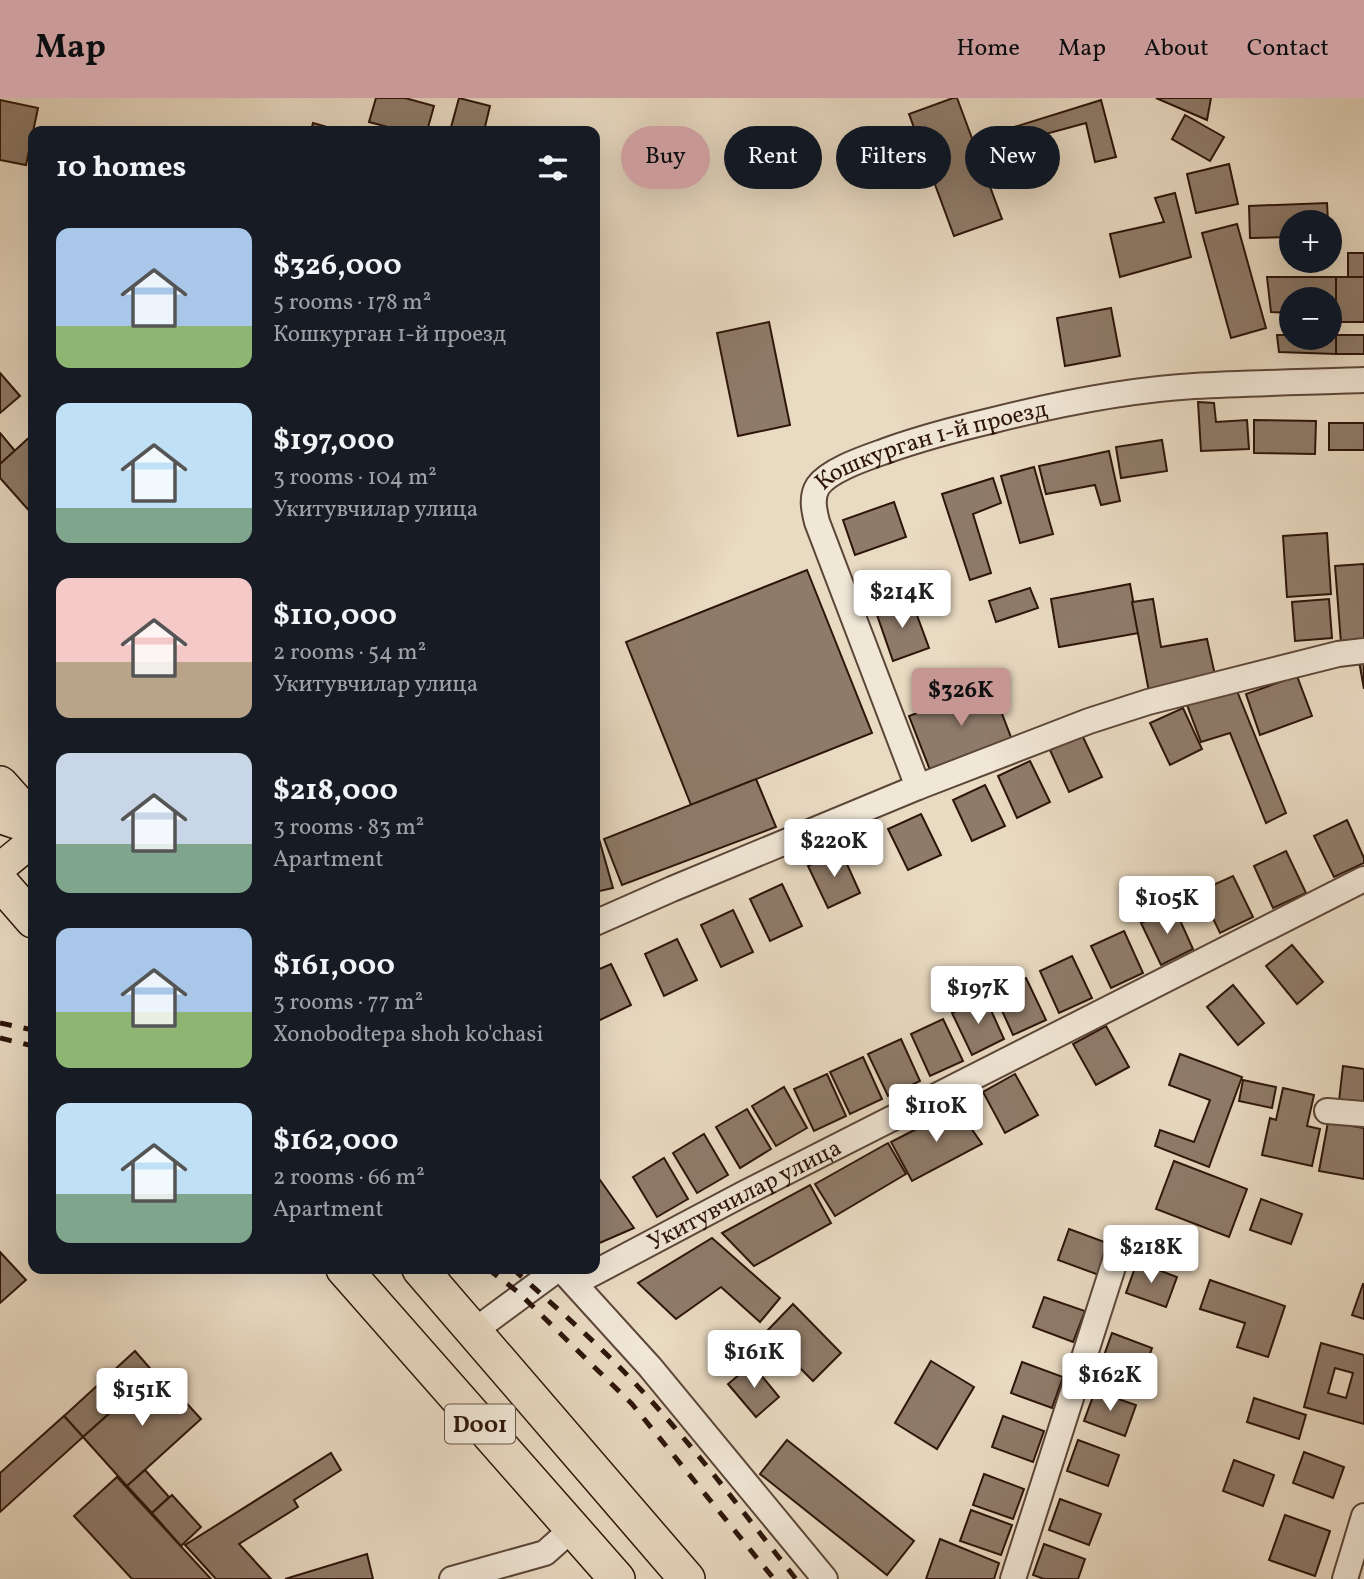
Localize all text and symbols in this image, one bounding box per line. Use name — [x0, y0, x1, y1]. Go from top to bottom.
text: Map — [35, 26, 106, 72]
text: Home — [956, 32, 1020, 66]
text: Map — [1058, 32, 1106, 66]
text: About — [1144, 32, 1209, 66]
text: Contact — [1247, 32, 1329, 66]
chip: Buy — [621, 126, 710, 189]
chip: Rent — [724, 126, 822, 189]
chip: Filters — [836, 126, 951, 189]
chip: New — [965, 126, 1060, 189]
text: 10 homes — [56, 147, 186, 189]
icon: filters — [534, 149, 572, 187]
map controls — [1279, 210, 1342, 350]
button: + — [1279, 210, 1342, 273]
text: $326,000 — [273, 245, 402, 287]
icon: home — [112, 256, 196, 340]
text: 5 rooms · 178 m² — [273, 287, 431, 319]
button: − — [1279, 287, 1342, 350]
text: Кошкурган 1-й проезд — [273, 319, 506, 351]
street label: Кошкурган 1-й проезд — [808, 393, 1051, 499]
text: $197,000 — [273, 420, 394, 462]
icon: home — [112, 431, 196, 515]
text: 3 rooms · 104 m² — [273, 462, 437, 494]
text: Укитувчилар улица — [273, 494, 478, 526]
pin: $214K — [853, 570, 951, 630]
text: $214K — [870, 577, 934, 609]
text: $110,000 — [273, 595, 397, 637]
icon: home — [112, 606, 196, 690]
text: 2 rooms · 54 m² — [273, 637, 426, 669]
pin: $326K — [912, 668, 1010, 728]
text: Укитувчилар улица — [273, 669, 478, 701]
text: $326K — [928, 675, 994, 707]
text: $218,000 — [273, 770, 398, 812]
icon: home — [112, 781, 196, 865]
text: 3 rooms · 83 m² — [273, 812, 424, 844]
pin: $220K — [785, 820, 883, 879]
text: $220K — [800, 826, 868, 858]
text: Apartment — [273, 844, 384, 876]
pin: $105K — [1118, 876, 1216, 936]
text: $105K — [1135, 883, 1199, 915]
text: $161,000 — [273, 945, 395, 987]
icon: home — [112, 956, 196, 1040]
pin: $197K — [929, 967, 1027, 1026]
text: $197K — [947, 973, 1009, 1005]
text: 3 rooms · 77 m² — [273, 987, 423, 1019]
text: Xonobodtepa shoh ko'chasi — [273, 1019, 543, 1051]
pin: $110K — [887, 1084, 985, 1144]
text: $110K — [905, 1091, 967, 1123]
text: $162,000 — [273, 1120, 399, 1162]
icon: home — [112, 1131, 196, 1215]
street label: Укитувчилар улица — [642, 1132, 848, 1261]
text: 2 rooms · 66 m² — [273, 1162, 425, 1194]
text: Apartment — [273, 1194, 384, 1226]
pin: $218K — [1102, 1226, 1200, 1285]
text: $218K — [1119, 1232, 1183, 1264]
pin: $161K — [705, 1330, 803, 1390]
text: $161K — [724, 1337, 784, 1369]
pin: $162K — [1061, 1354, 1159, 1413]
text: $162K — [1078, 1360, 1142, 1392]
pin: $151K — [93, 1368, 191, 1428]
text: $151K — [112, 1375, 172, 1407]
road number: D001 — [445, 1404, 515, 1443]

